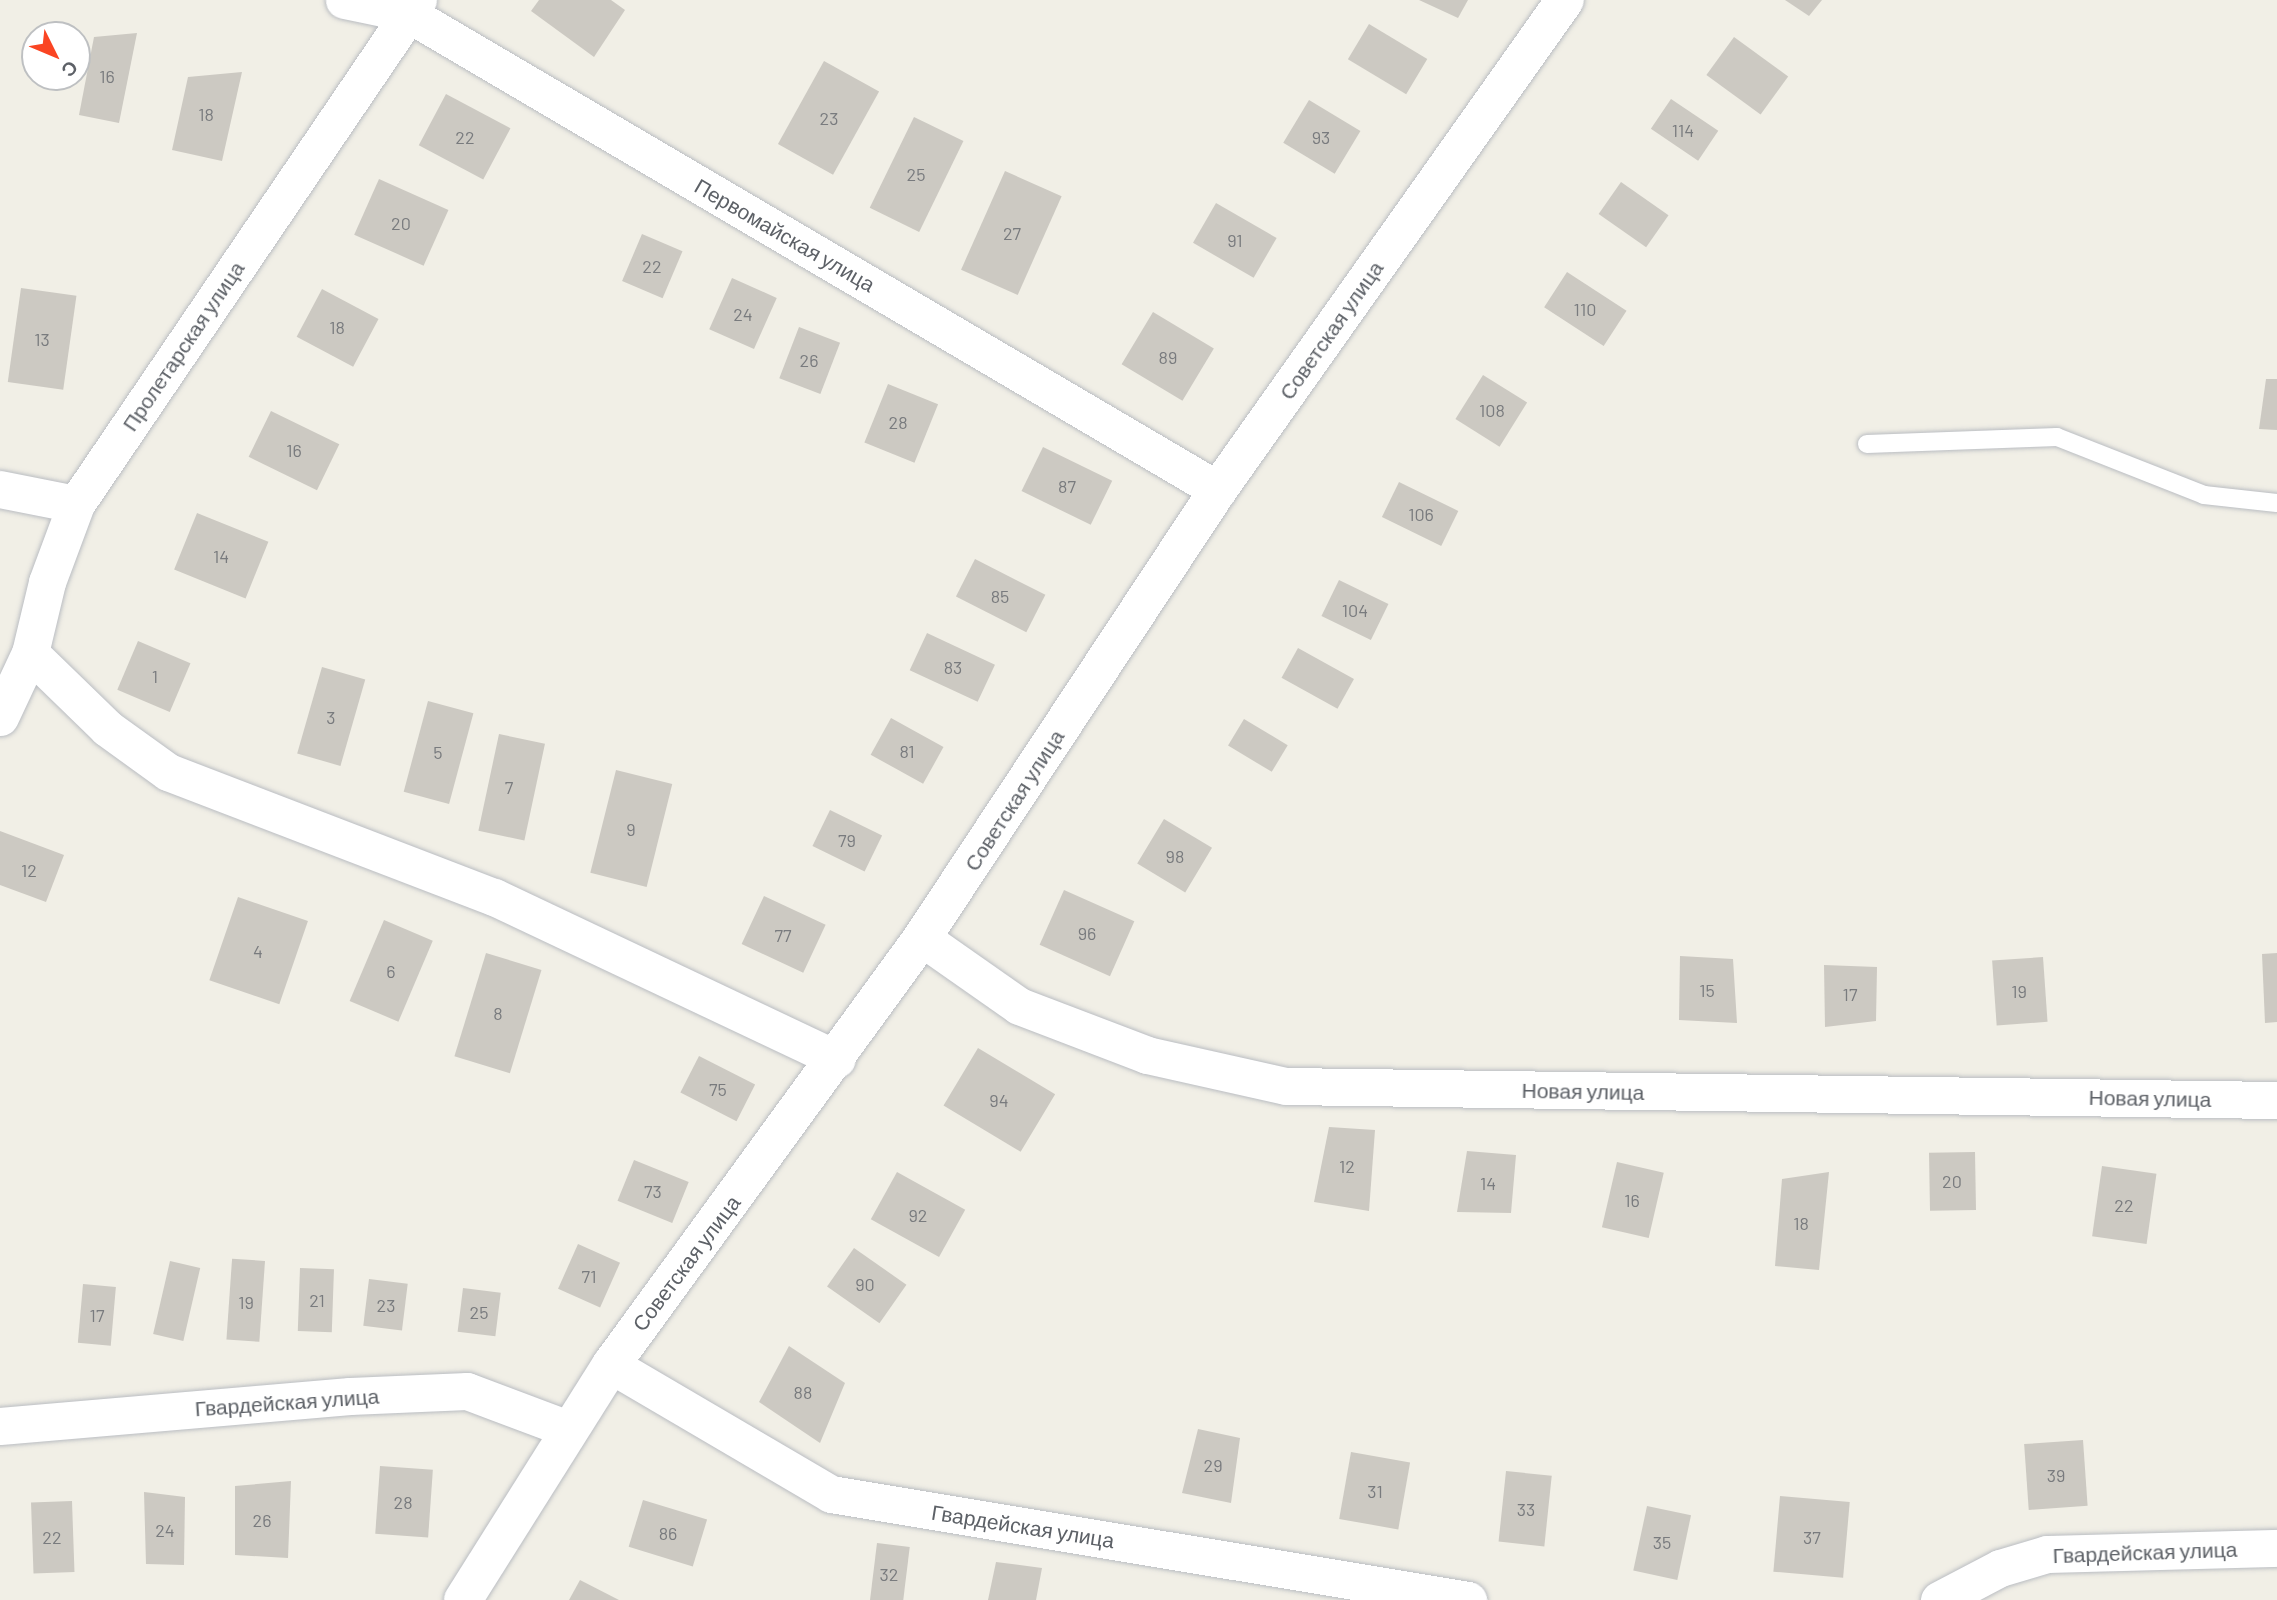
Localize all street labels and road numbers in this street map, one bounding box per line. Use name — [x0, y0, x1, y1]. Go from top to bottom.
street label: Первомайская улица — [690, 173, 880, 297]
street label: Пролетарская улица — [117, 256, 249, 436]
street label: Советская улица — [1274, 256, 1388, 404]
street label: Советская улица — [959, 725, 1069, 875]
street label: Новая улица — [1521, 1077, 1645, 1105]
street label: Новая улица — [2088, 1084, 2212, 1112]
street label: Советская улица — [627, 1190, 745, 1336]
street label: Гвардейская улица — [194, 1383, 380, 1421]
street label: Гвардейская улица — [930, 1499, 1116, 1553]
street label: Гвардейская улица — [2052, 1536, 2238, 1568]

